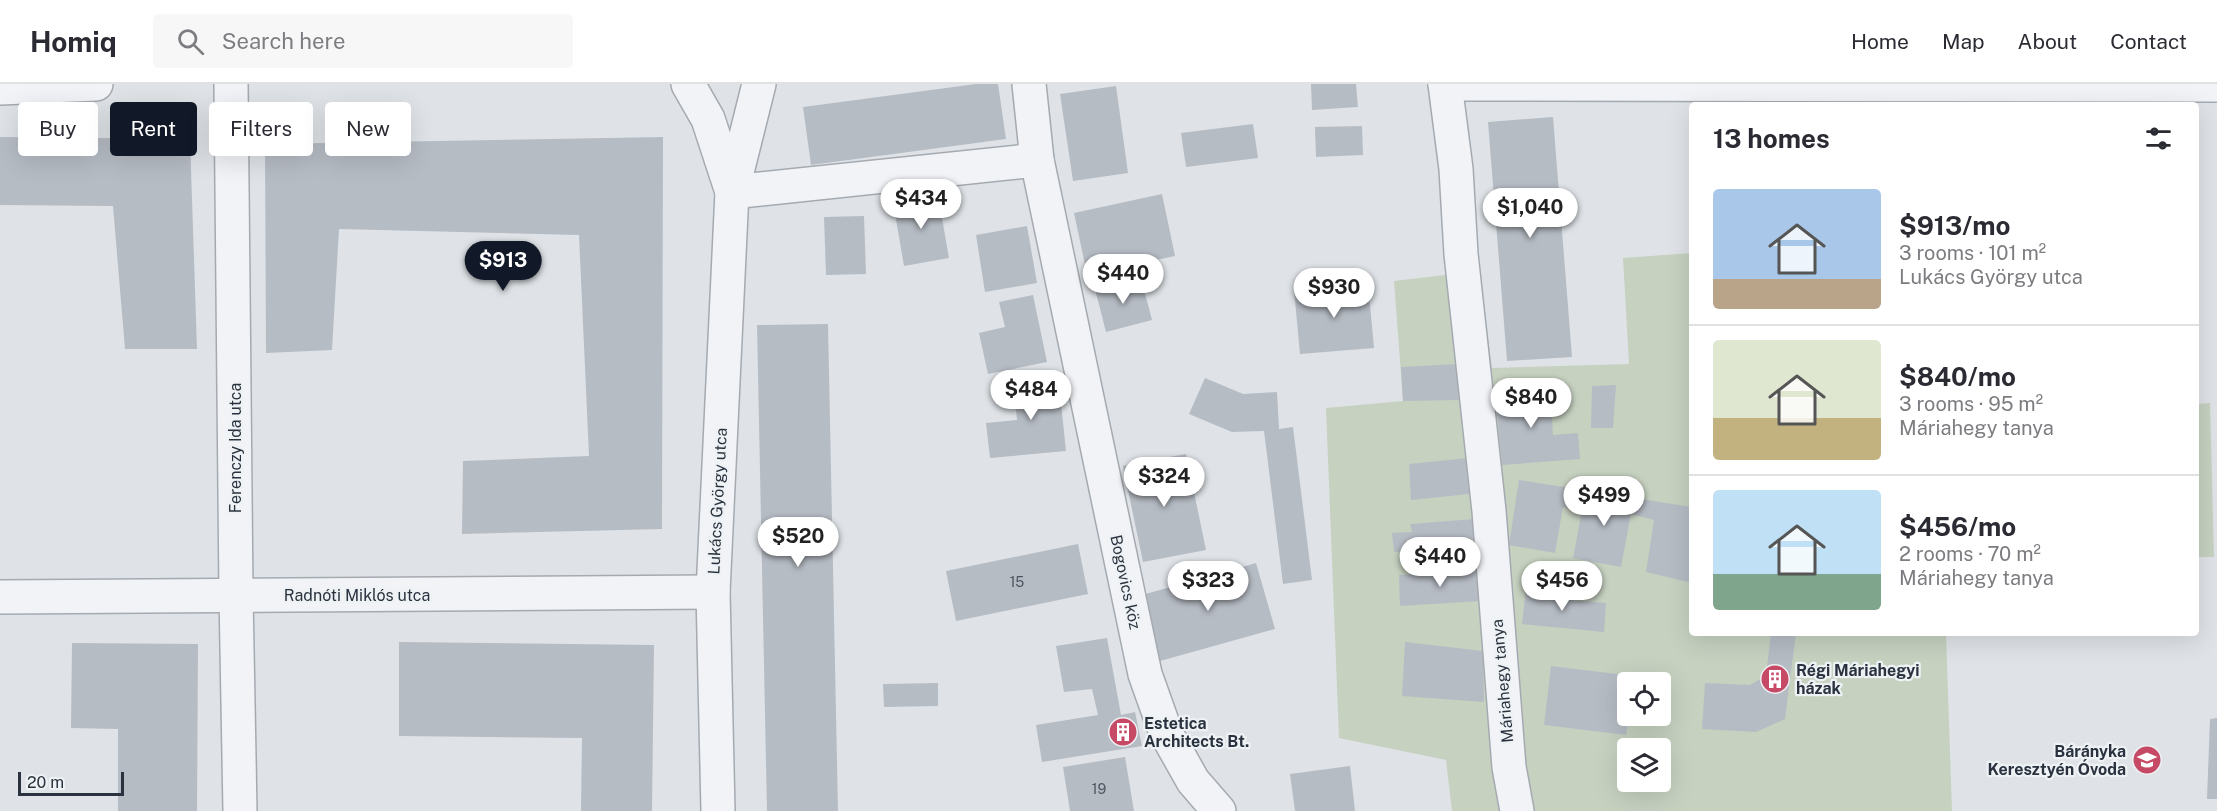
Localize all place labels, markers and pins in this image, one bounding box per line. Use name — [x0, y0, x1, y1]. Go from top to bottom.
pin: $434 — [885, 179, 957, 230]
pin: $1,040 — [1481, 188, 1579, 239]
pin: $913 — [467, 241, 539, 292]
pin: $440 — [1087, 254, 1159, 305]
pin: $930 — [1298, 268, 1370, 319]
pin: $484 — [995, 370, 1067, 421]
pin: $840 — [1495, 378, 1567, 429]
pin: $324 — [1128, 457, 1200, 508]
pin: $499 — [1568, 476, 1640, 527]
pin: $520 — [762, 517, 834, 568]
pin: $440 — [1404, 537, 1476, 588]
pin: $323 — [1172, 561, 1244, 612]
pin: $456 — [1526, 561, 1598, 612]
place label: Régi Máriahegyi házak — [1796, 661, 1920, 698]
building icon: Régi Máriahegyi házak — [1759, 663, 1791, 695]
place label: Estetica Architects Bt. — [1144, 714, 1249, 751]
building icon: Estetica Architects Bt. — [1107, 716, 1139, 748]
place label: Bárányka Keresztyén Óvoda — [1988, 742, 2126, 779]
school or university icon: Bárányka Keresztyén Óvoda — [2131, 744, 2163, 776]

